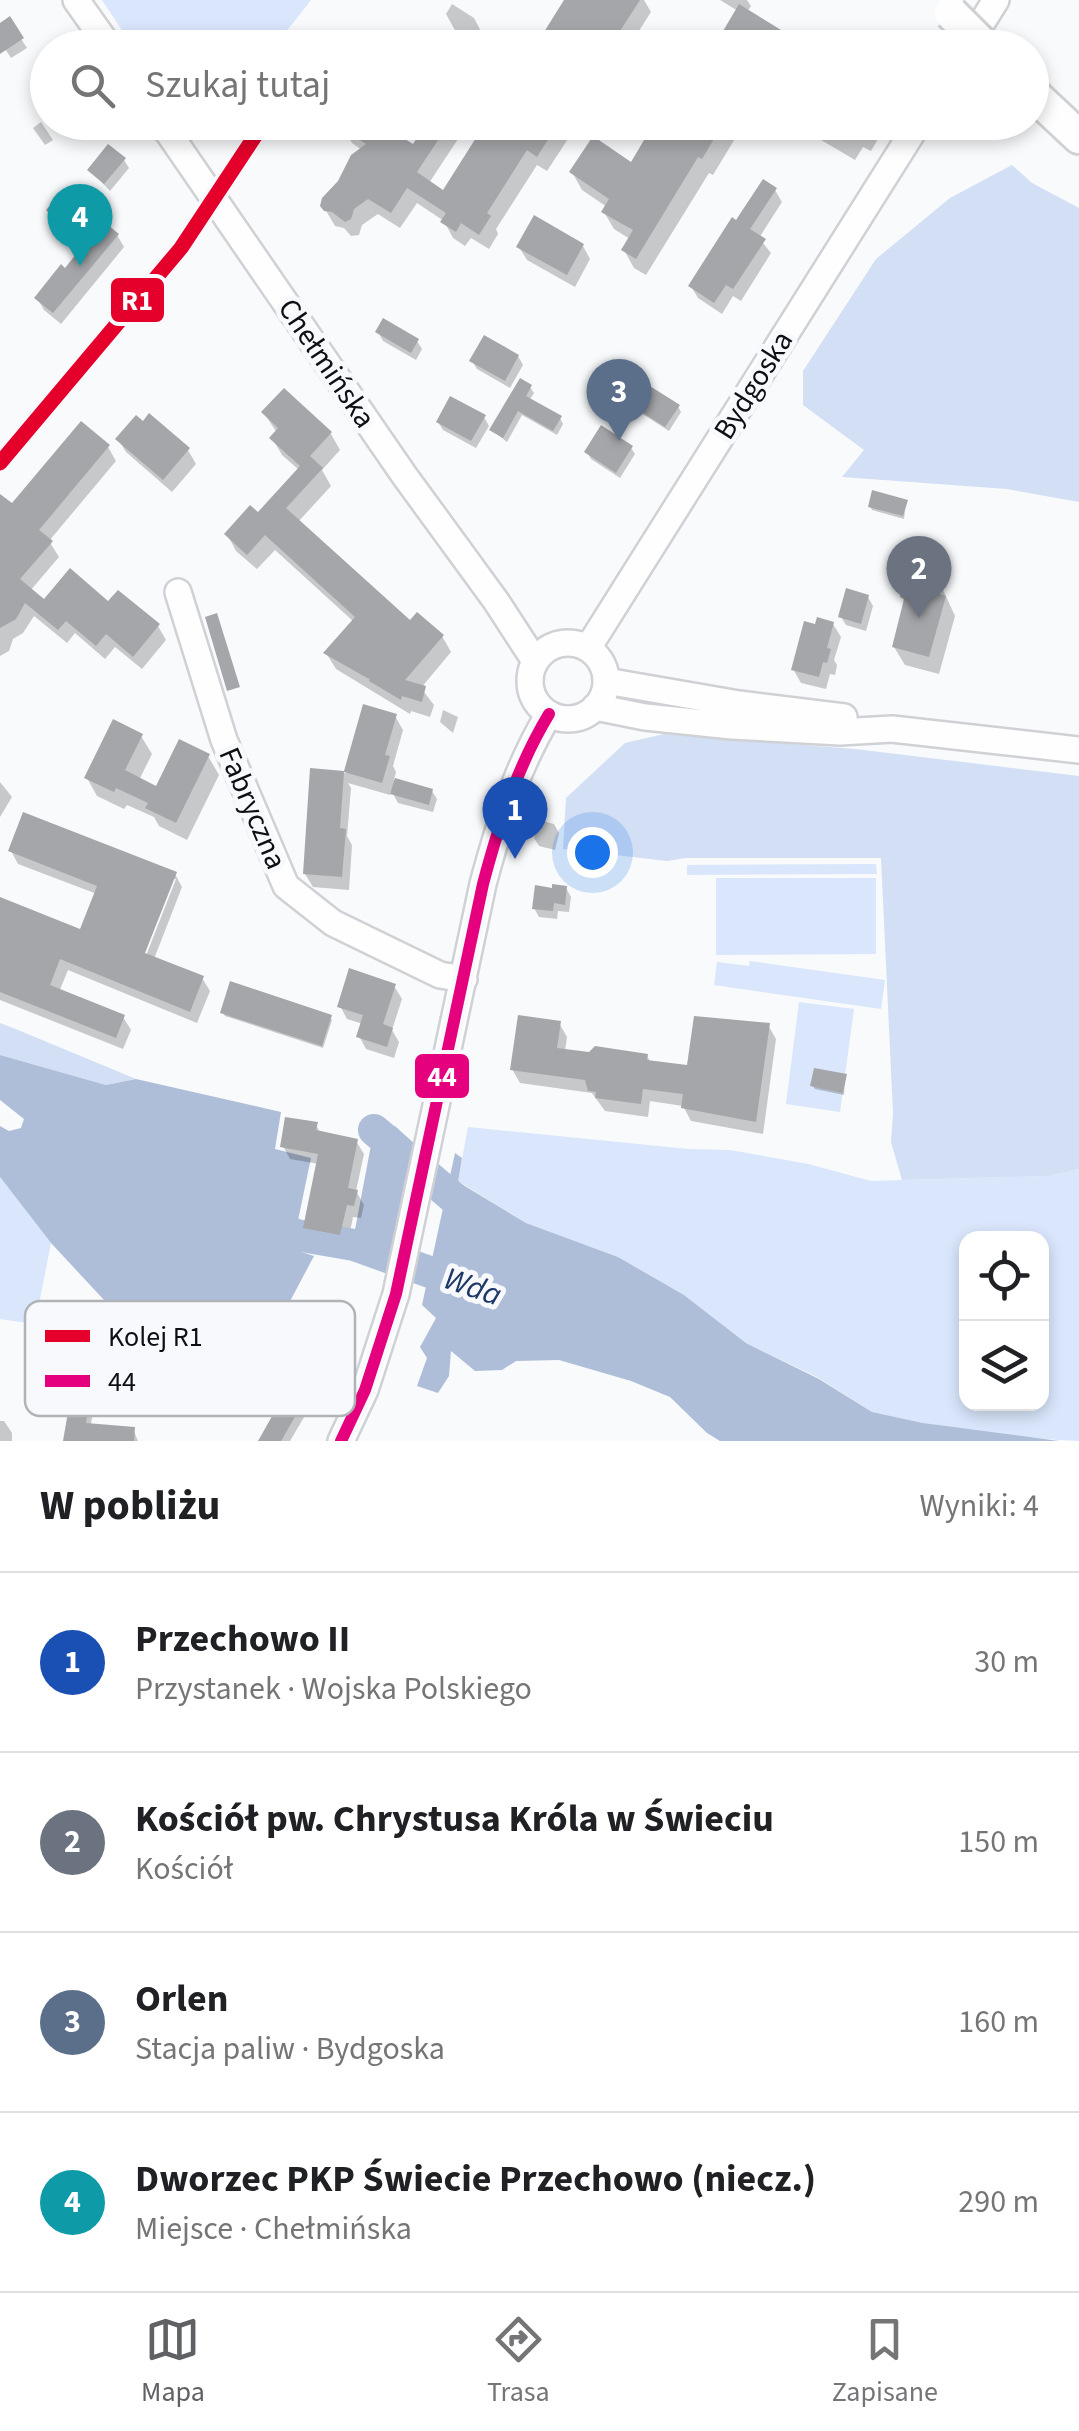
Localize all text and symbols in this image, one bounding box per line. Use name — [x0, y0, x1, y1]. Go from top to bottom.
search box — [30, 30, 1049, 140]
icon: search — [65, 58, 120, 113]
text: Szukaj tutaj — [145, 58, 330, 112]
pin: 4 — [48, 184, 112, 266]
line badge: R1 — [109, 276, 166, 324]
text: R1 — [121, 281, 153, 321]
street label: Chełmińska — [267, 290, 386, 437]
street label: Bydgoska — [703, 323, 804, 448]
pin: 3 — [586, 358, 652, 441]
pin: 2 — [886, 536, 952, 618]
street label: Fabryczna — [208, 741, 297, 876]
pin: 1 — [482, 776, 548, 859]
your location — [567, 827, 618, 878]
line badge: 44 — [413, 1052, 471, 1100]
text: 44 — [427, 1057, 457, 1097]
map controls — [959, 1231, 1049, 1411]
button: locate — [959, 1231, 1049, 1321]
water label: Wda — [438, 1256, 508, 1318]
legend — [25, 1301, 355, 1416]
text: Kolej R1 — [108, 1317, 203, 1357]
button: layers — [959, 1321, 1049, 1411]
text: 44 — [108, 1362, 136, 1402]
text: W pobliżu — [40, 1476, 220, 1536]
text: Wyniki: 4 — [920, 1483, 1039, 1529]
text: Przechowo II — [135, 1612, 350, 1666]
text: 1 — [64, 1639, 81, 1685]
text: 30 m — [974, 1639, 1039, 1685]
text: Przystanek · Wojska Polskiego — [135, 1666, 532, 1712]
text: Kościół pw. Chrystusa Króla w Świeciu — [135, 1792, 774, 1846]
text: 2 — [64, 1819, 81, 1865]
text: 150 m — [958, 1819, 1039, 1865]
text: Kościół — [135, 1846, 233, 1892]
text: Orlen — [135, 1972, 228, 2026]
text: 3 — [64, 1999, 81, 2045]
text: 160 m — [958, 1999, 1039, 2045]
text: Stacja paliw · Bydgoska — [135, 2026, 445, 2072]
text: Dworzec PKP Świecie Przechowo (niecz.) — [135, 2152, 816, 2206]
text: 4 — [64, 2179, 81, 2225]
text: 290 m — [958, 2179, 1039, 2225]
text: Miejsce · Chełmińska — [135, 2206, 412, 2252]
tab: Mapa — [141, 2312, 205, 2412]
tab: Trasa — [487, 2312, 550, 2412]
tab: Zapisane — [832, 2312, 938, 2412]

